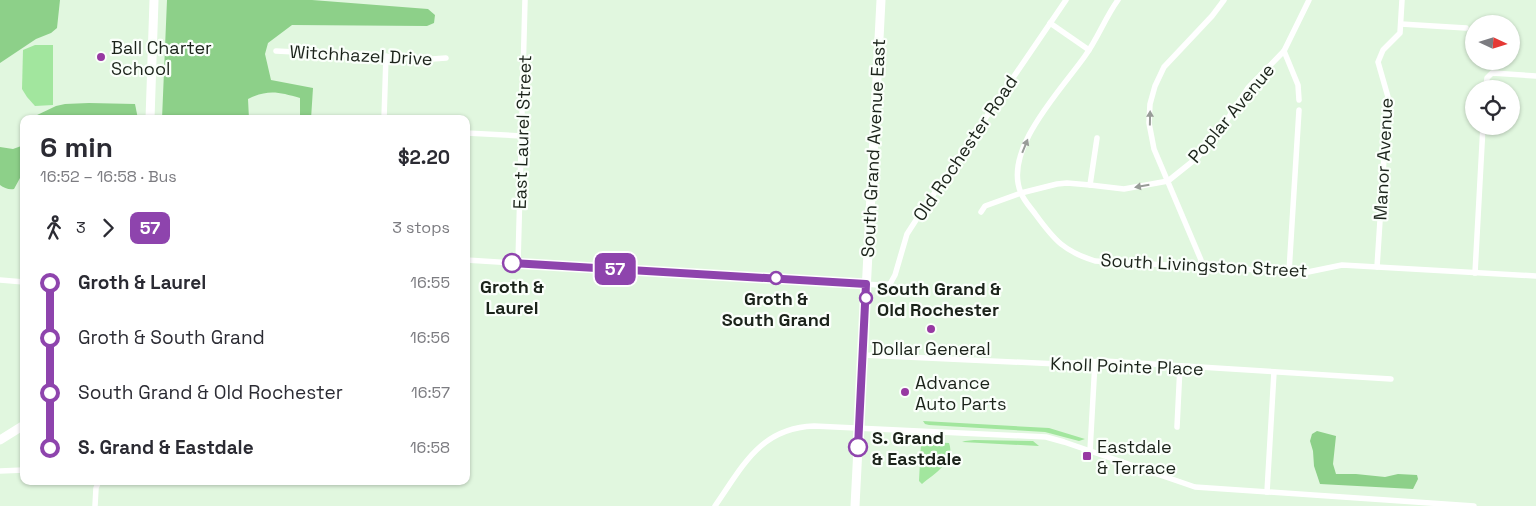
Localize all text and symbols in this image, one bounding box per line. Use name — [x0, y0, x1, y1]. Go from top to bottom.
north arrow — [1465, 15, 1520, 70]
map controls — [1465, 15, 1520, 135]
place label: Ball Charter School — [111, 36, 212, 80]
street label: South Grand Avenue East — [856, 38, 890, 258]
street label: Witchhazel Drive — [289, 40, 433, 70]
marker: Ball Charter School — [95, 51, 107, 63]
street label: East Laurel Street — [508, 54, 536, 210]
street label: Poplar Avenue — [1183, 59, 1279, 167]
street label: Old Rochester Road — [908, 71, 1022, 225]
button: locate — [1465, 80, 1520, 135]
street label: Manor Avenue — [1368, 97, 1398, 221]
one-way arrow — [1146, 110, 1154, 126]
text: 6 min — [40, 129, 113, 165]
one-way arrow — [1021, 138, 1029, 153]
text: $2.20 — [398, 145, 450, 170]
text: 16:52 – 16:58 · Bus — [40, 166, 177, 187]
one-way arrow — [1133, 183, 1149, 191]
icon: walk — [40, 214, 68, 242]
icon: forward — [94, 214, 122, 242]
text: 57 — [140, 216, 160, 239]
text: 3 — [76, 217, 86, 238]
text: 3 stops — [392, 217, 450, 238]
street label: South Livingston Street — [1100, 248, 1308, 282]
marker: Groth & Laurel — [502, 253, 522, 273]
line badge: 57 — [592, 253, 638, 285]
text: 57 — [605, 257, 625, 280]
text: Groth & Laurel — [78, 270, 206, 295]
marker: Groth & South Grand — [769, 271, 783, 285]
text: 16:55 — [410, 272, 450, 293]
place label: Groth & Laurel — [480, 275, 544, 319]
place label: South Grand & Old Rochester — [877, 277, 1001, 321]
place label: Groth & South Grand — [722, 287, 830, 331]
marker: South Grand & Old Rochester — [859, 291, 873, 305]
marker: Dollar General — [925, 323, 937, 335]
text: Groth & South Grand — [78, 325, 265, 350]
text: 16:56 — [410, 327, 450, 348]
place label: Dollar General — [871, 337, 991, 360]
street label: Knoll Pointe Place — [1050, 352, 1204, 380]
place label: Advance Auto Parts — [915, 371, 1007, 415]
text: South Grand & Old Rochester — [78, 380, 343, 405]
text: 16:57 — [411, 382, 450, 403]
marker: Advance Auto Parts — [899, 386, 911, 398]
place label: S. Grand & Eastdale — [872, 426, 962, 470]
text: S. Grand & Eastdale — [78, 435, 254, 460]
place label: Eastdale & Terrace — [1097, 435, 1176, 479]
text: 16:58 — [410, 437, 450, 458]
marker: S. Grand & Eastdale — [848, 437, 868, 457]
marker: Eastdale & Terrace — [1081, 450, 1093, 462]

